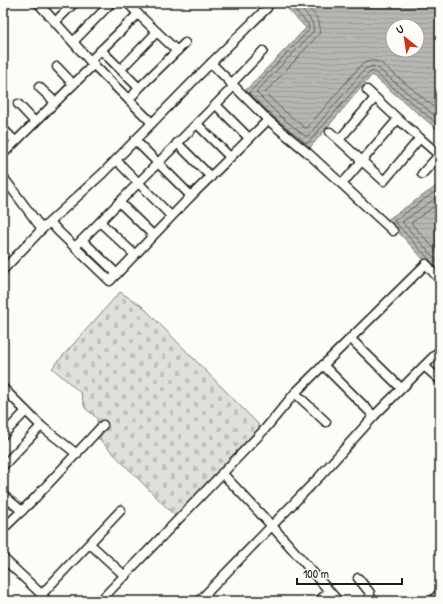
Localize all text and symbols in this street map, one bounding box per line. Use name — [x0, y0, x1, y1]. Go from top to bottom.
north arrow — [385, 18, 425, 58]
text: U — [394, 22, 406, 37]
scale bar — [297, 560, 402, 586]
text: 100 m — [303, 565, 329, 582]

